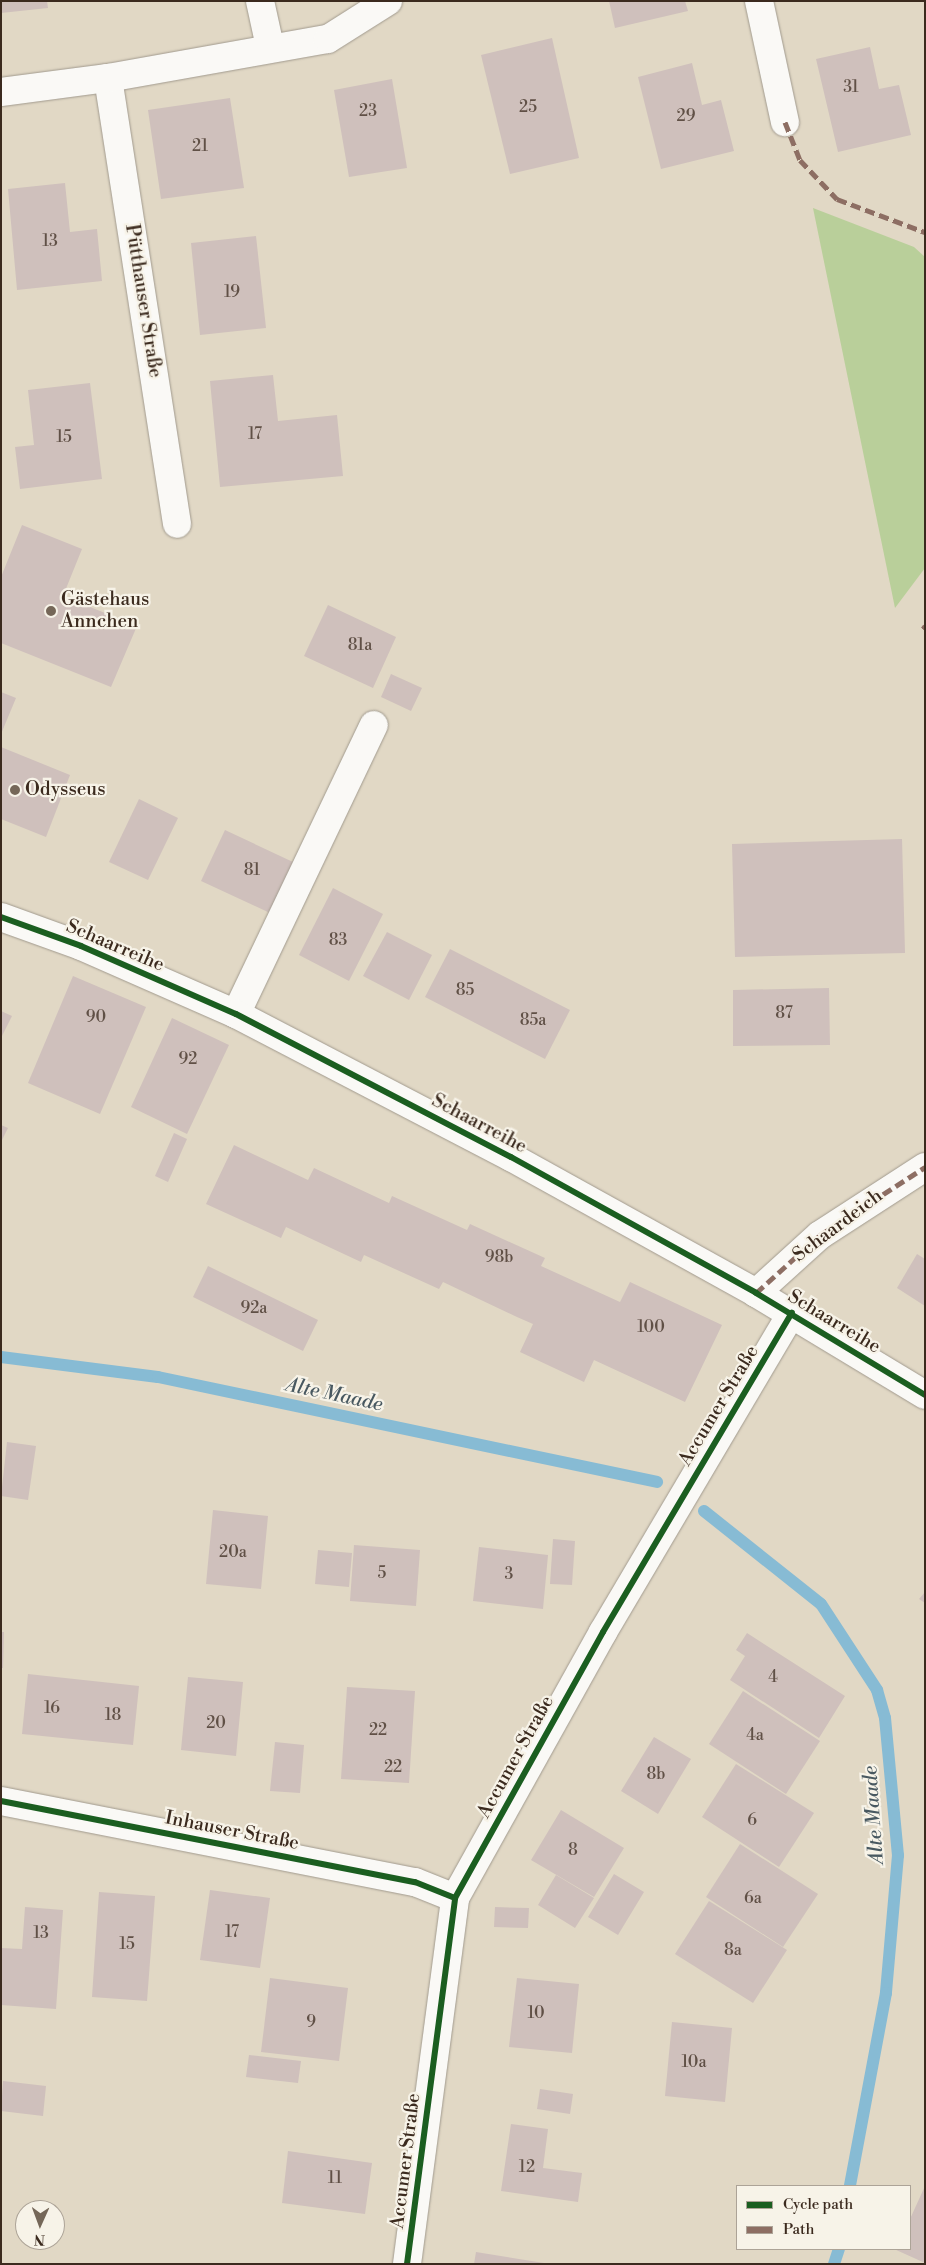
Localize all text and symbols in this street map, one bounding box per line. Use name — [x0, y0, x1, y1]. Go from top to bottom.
house number: 31 — [843, 77, 859, 97]
house number: 25 — [519, 97, 537, 117]
house number: 23 — [359, 101, 377, 121]
house number: 29 — [677, 106, 695, 126]
house number: 21 — [192, 136, 208, 156]
street label: Pütthauser Straße — [120, 223, 166, 379]
house number: 13 — [42, 231, 58, 251]
house number: 19 — [224, 282, 240, 302]
house number: 17 — [248, 424, 262, 444]
house number: 15 — [56, 427, 72, 447]
place label: Gästehaus Annchen — [61, 589, 149, 633]
marker: Gästehaus Annchen — [45, 605, 57, 617]
house number: 81a — [348, 635, 372, 655]
place label: Odysseus — [25, 779, 106, 801]
marker: Odysseus — [9, 784, 21, 796]
house number: 81 — [244, 860, 260, 880]
street label: Schaarreihe — [63, 915, 167, 977]
house number: 83 — [329, 930, 347, 950]
house number: 85 — [456, 980, 474, 1000]
house number: 87 — [775, 1003, 793, 1023]
house number: 90 — [86, 1007, 106, 1027]
house number: 85a — [520, 1010, 546, 1030]
house number: 92 — [179, 1049, 197, 1069]
street label: Schaarreihe — [428, 1089, 530, 1159]
street label: Schaardeich — [789, 1185, 887, 1267]
house number: 98b — [485, 1247, 513, 1267]
street label: Schaarreihe — [783, 1285, 885, 1359]
house number: 92a — [241, 1298, 267, 1318]
house number: 100 — [637, 1317, 665, 1337]
street label: Accumer Straße — [674, 1342, 764, 1470]
water label: Alte Maade — [283, 1373, 385, 1417]
house number: 20a — [219, 1542, 247, 1562]
house number: 5 — [378, 1563, 386, 1583]
house number: 3 — [505, 1564, 513, 1584]
house number: 4 — [768, 1667, 778, 1687]
street label: Accumer Straße — [473, 1692, 559, 1822]
house number: 16 — [44, 1698, 60, 1718]
house number: 18 — [105, 1705, 121, 1725]
house number: 20 — [206, 1713, 226, 1733]
house number: 22 — [369, 1720, 387, 1740]
house number: 4a — [746, 1725, 764, 1745]
house number: 22 — [384, 1757, 402, 1777]
house number: 8b — [647, 1764, 665, 1784]
water label: Alte Maade — [859, 1765, 889, 1865]
street label: Inhauser Straße — [163, 1807, 301, 1855]
house number: 6 — [747, 1810, 757, 1830]
house number: 8 — [568, 1840, 578, 1860]
house number: 6a — [744, 1888, 762, 1908]
house number: 17 — [225, 1922, 239, 1942]
house number: 13 — [33, 1923, 49, 1943]
house number: 15 — [119, 1934, 135, 1954]
house number: 8a — [724, 1940, 742, 1960]
house number: 10 — [528, 2003, 544, 2023]
house number: 9 — [306, 2012, 316, 2032]
house number: 10a — [681, 2052, 707, 2072]
street label: Accumer Straße — [386, 2092, 426, 2230]
house number: 12 — [519, 2157, 535, 2177]
house number: 11 — [328, 2168, 342, 2188]
legend — [736, 2185, 911, 2250]
text: Cycle path — [783, 2195, 853, 2214]
north arrow — [15, 2200, 65, 2250]
text: Path — [783, 2220, 815, 2239]
text: N — [34, 2230, 45, 2248]

